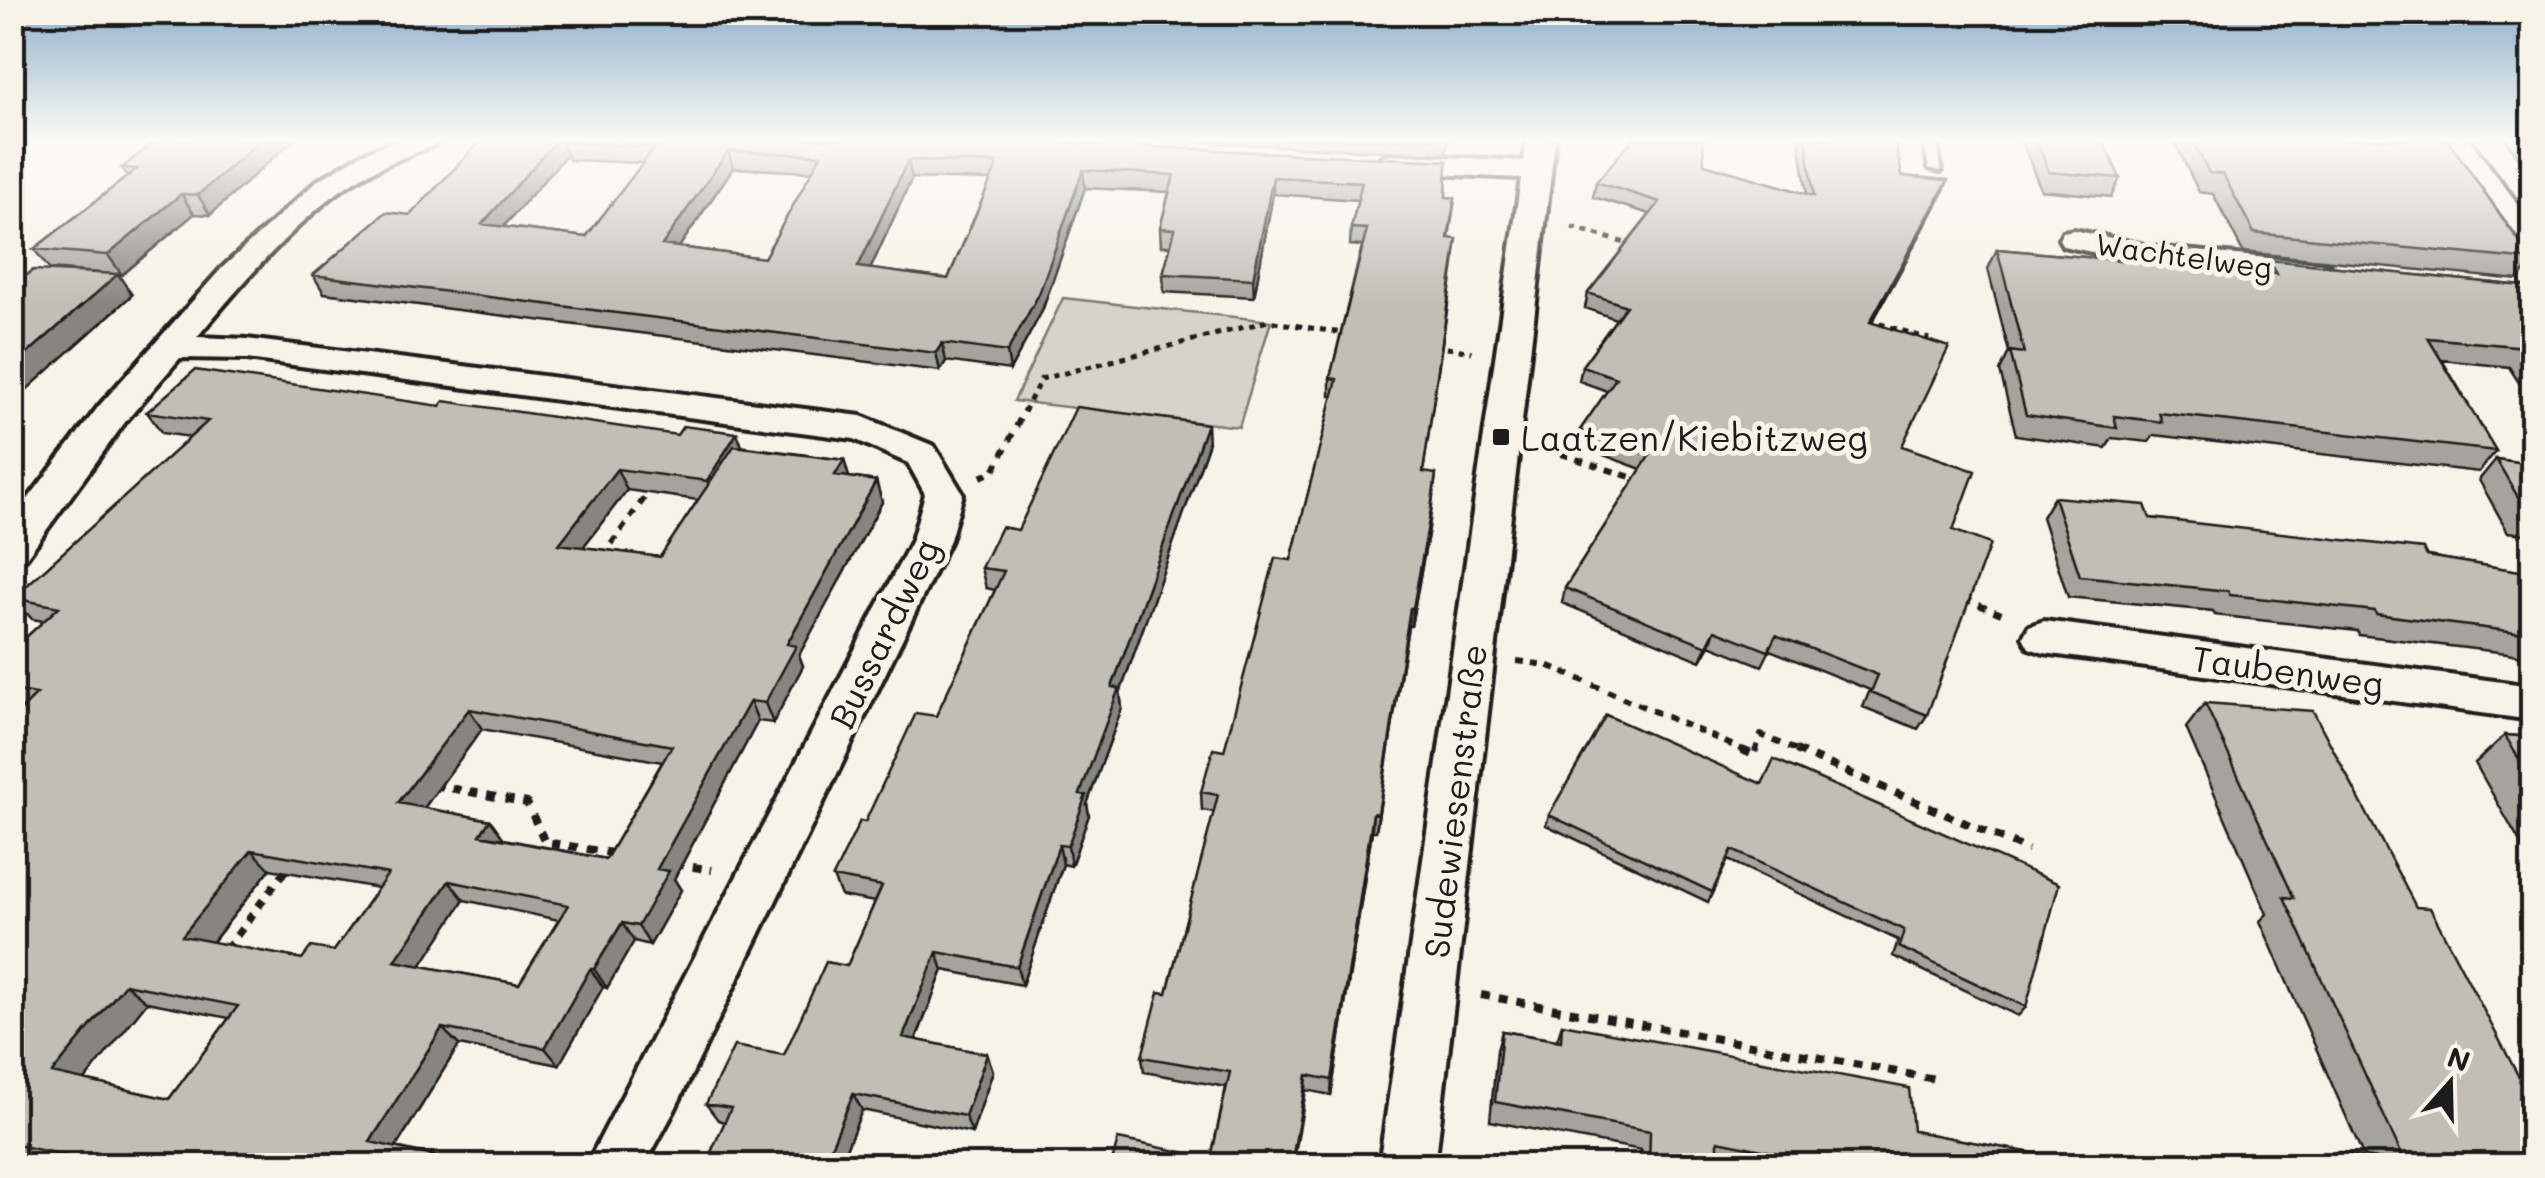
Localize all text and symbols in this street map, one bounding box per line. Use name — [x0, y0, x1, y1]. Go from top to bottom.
street label: Wachtelweg — [2093, 223, 2275, 287]
place label: Laatzen/Kiebitzweg — [1521, 414, 1868, 460]
marker: Laatzen/Kiebitzweg — [1490, 426, 1512, 448]
street label: Bussardweg — [817, 531, 949, 735]
street label: Taubenweg — [2189, 634, 2387, 706]
street label: Sudewiesenstraße — [1412, 641, 1496, 961]
north arrow — [2400, 1033, 2500, 1133]
text: N — [2443, 1038, 2475, 1079]

